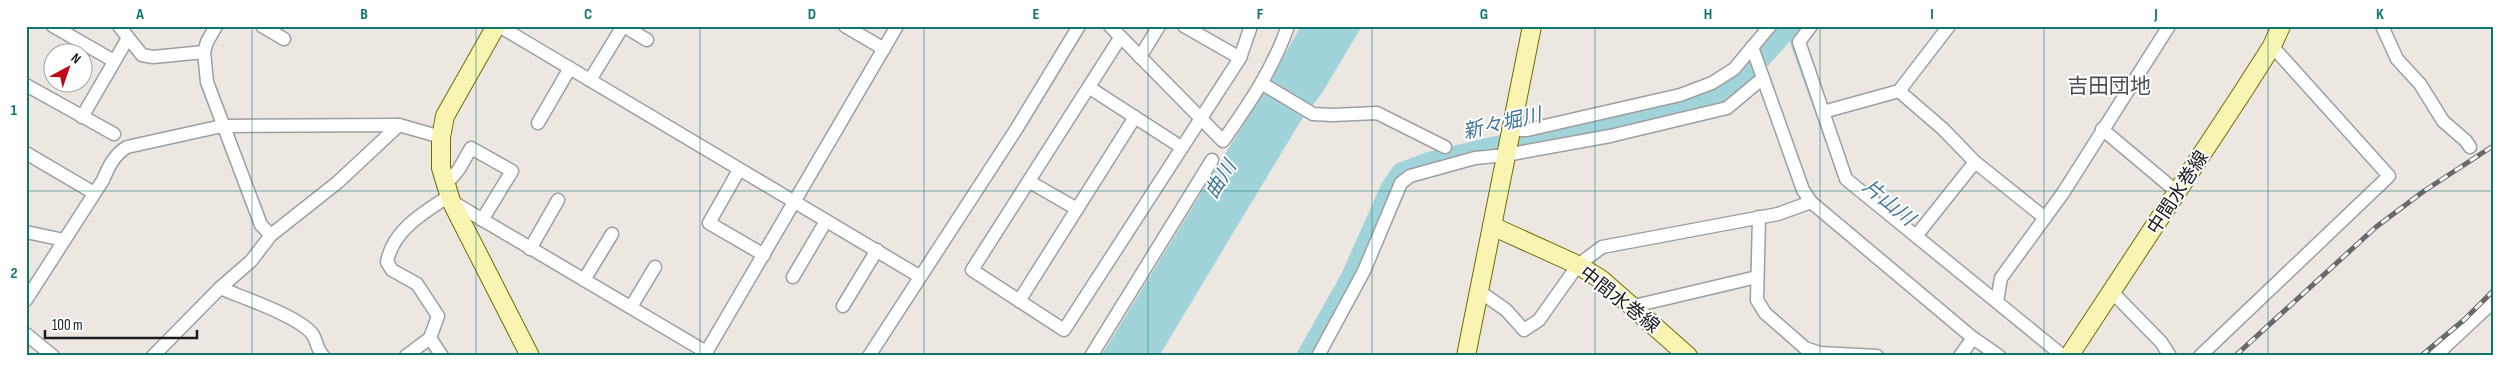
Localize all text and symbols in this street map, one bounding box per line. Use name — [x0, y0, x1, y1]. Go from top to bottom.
text: A — [135, 5, 144, 24]
text: B — [360, 5, 368, 24]
text: C — [584, 5, 592, 24]
text: D — [808, 5, 816, 24]
text: E — [1033, 5, 1040, 24]
text: F — [1257, 5, 1264, 24]
text: G — [1480, 5, 1488, 24]
text: H — [1704, 5, 1712, 24]
text: I — [1930, 5, 1934, 24]
text: J — [2153, 5, 2158, 24]
text: K — [2376, 5, 2384, 24]
north arrow — [42, 42, 92, 92]
text: N — [68, 50, 84, 67]
district label: 吉田団地 — [2067, 74, 2151, 99]
text: 1 — [11, 101, 18, 120]
water label: 新々堀川 — [1461, 103, 1546, 145]
street label: 中間水巻線 — [2143, 147, 2214, 239]
water label: 曲川 — [1200, 155, 1243, 203]
water label: 片山川 — [1858, 175, 1921, 232]
street label: 中間水巻線 — [1575, 262, 1664, 338]
text: 2 — [10, 264, 18, 283]
scale bar — [45, 307, 198, 339]
text: 100 m — [52, 316, 83, 335]

